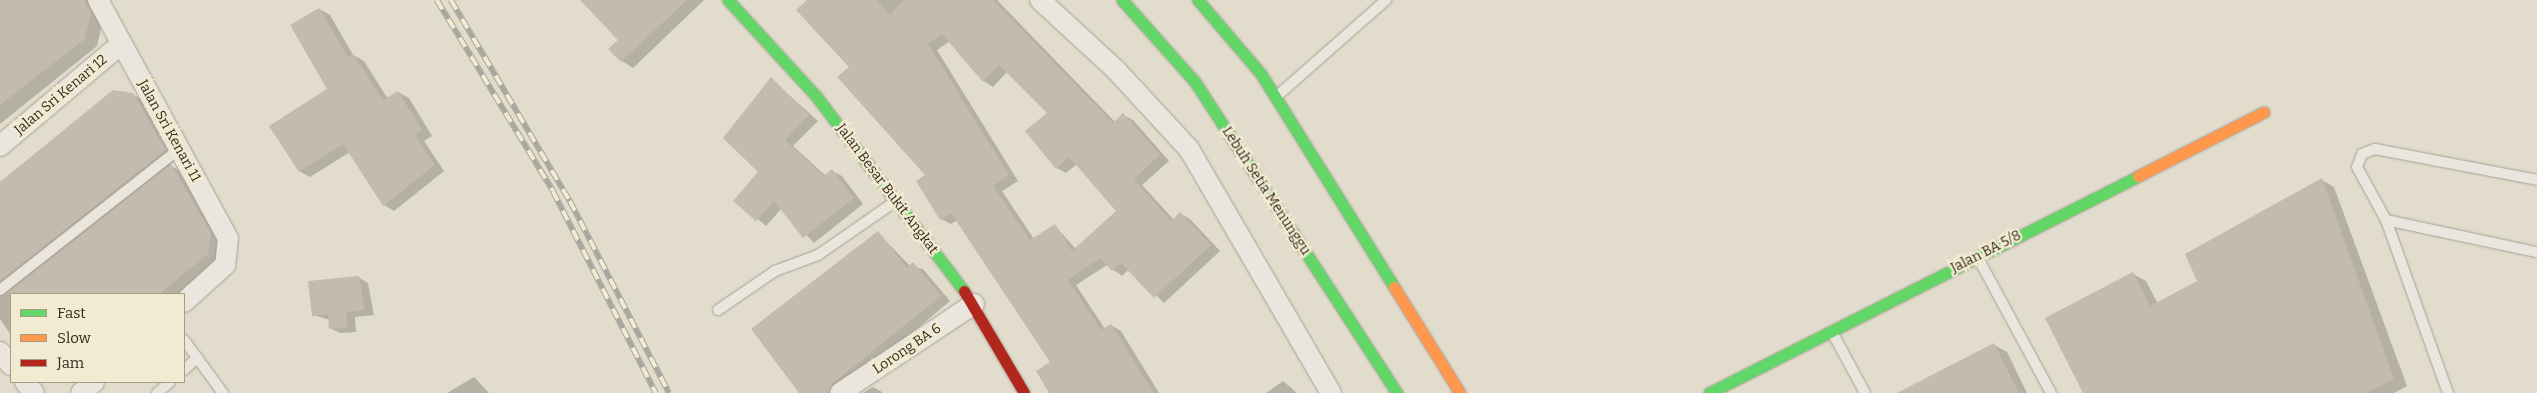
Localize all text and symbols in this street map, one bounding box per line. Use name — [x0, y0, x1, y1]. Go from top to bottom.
street label: Jalan Sri Kenari 12 — [11, 51, 111, 139]
street label: Jalan Sri Kenari 11 — [134, 77, 204, 185]
street label: Jalan Besar Bukit Angkat — [833, 121, 941, 257]
street label: Lebuh Setia Menunggu — [1218, 124, 1314, 258]
street label: Jalan BA 5/8 — [1948, 227, 2024, 277]
legend — [10, 293, 185, 383]
text: Fast — [57, 304, 86, 322]
street label: Lorong BA 6 — [870, 320, 944, 378]
text: Slow — [57, 329, 91, 347]
text: Jam — [57, 354, 84, 372]

